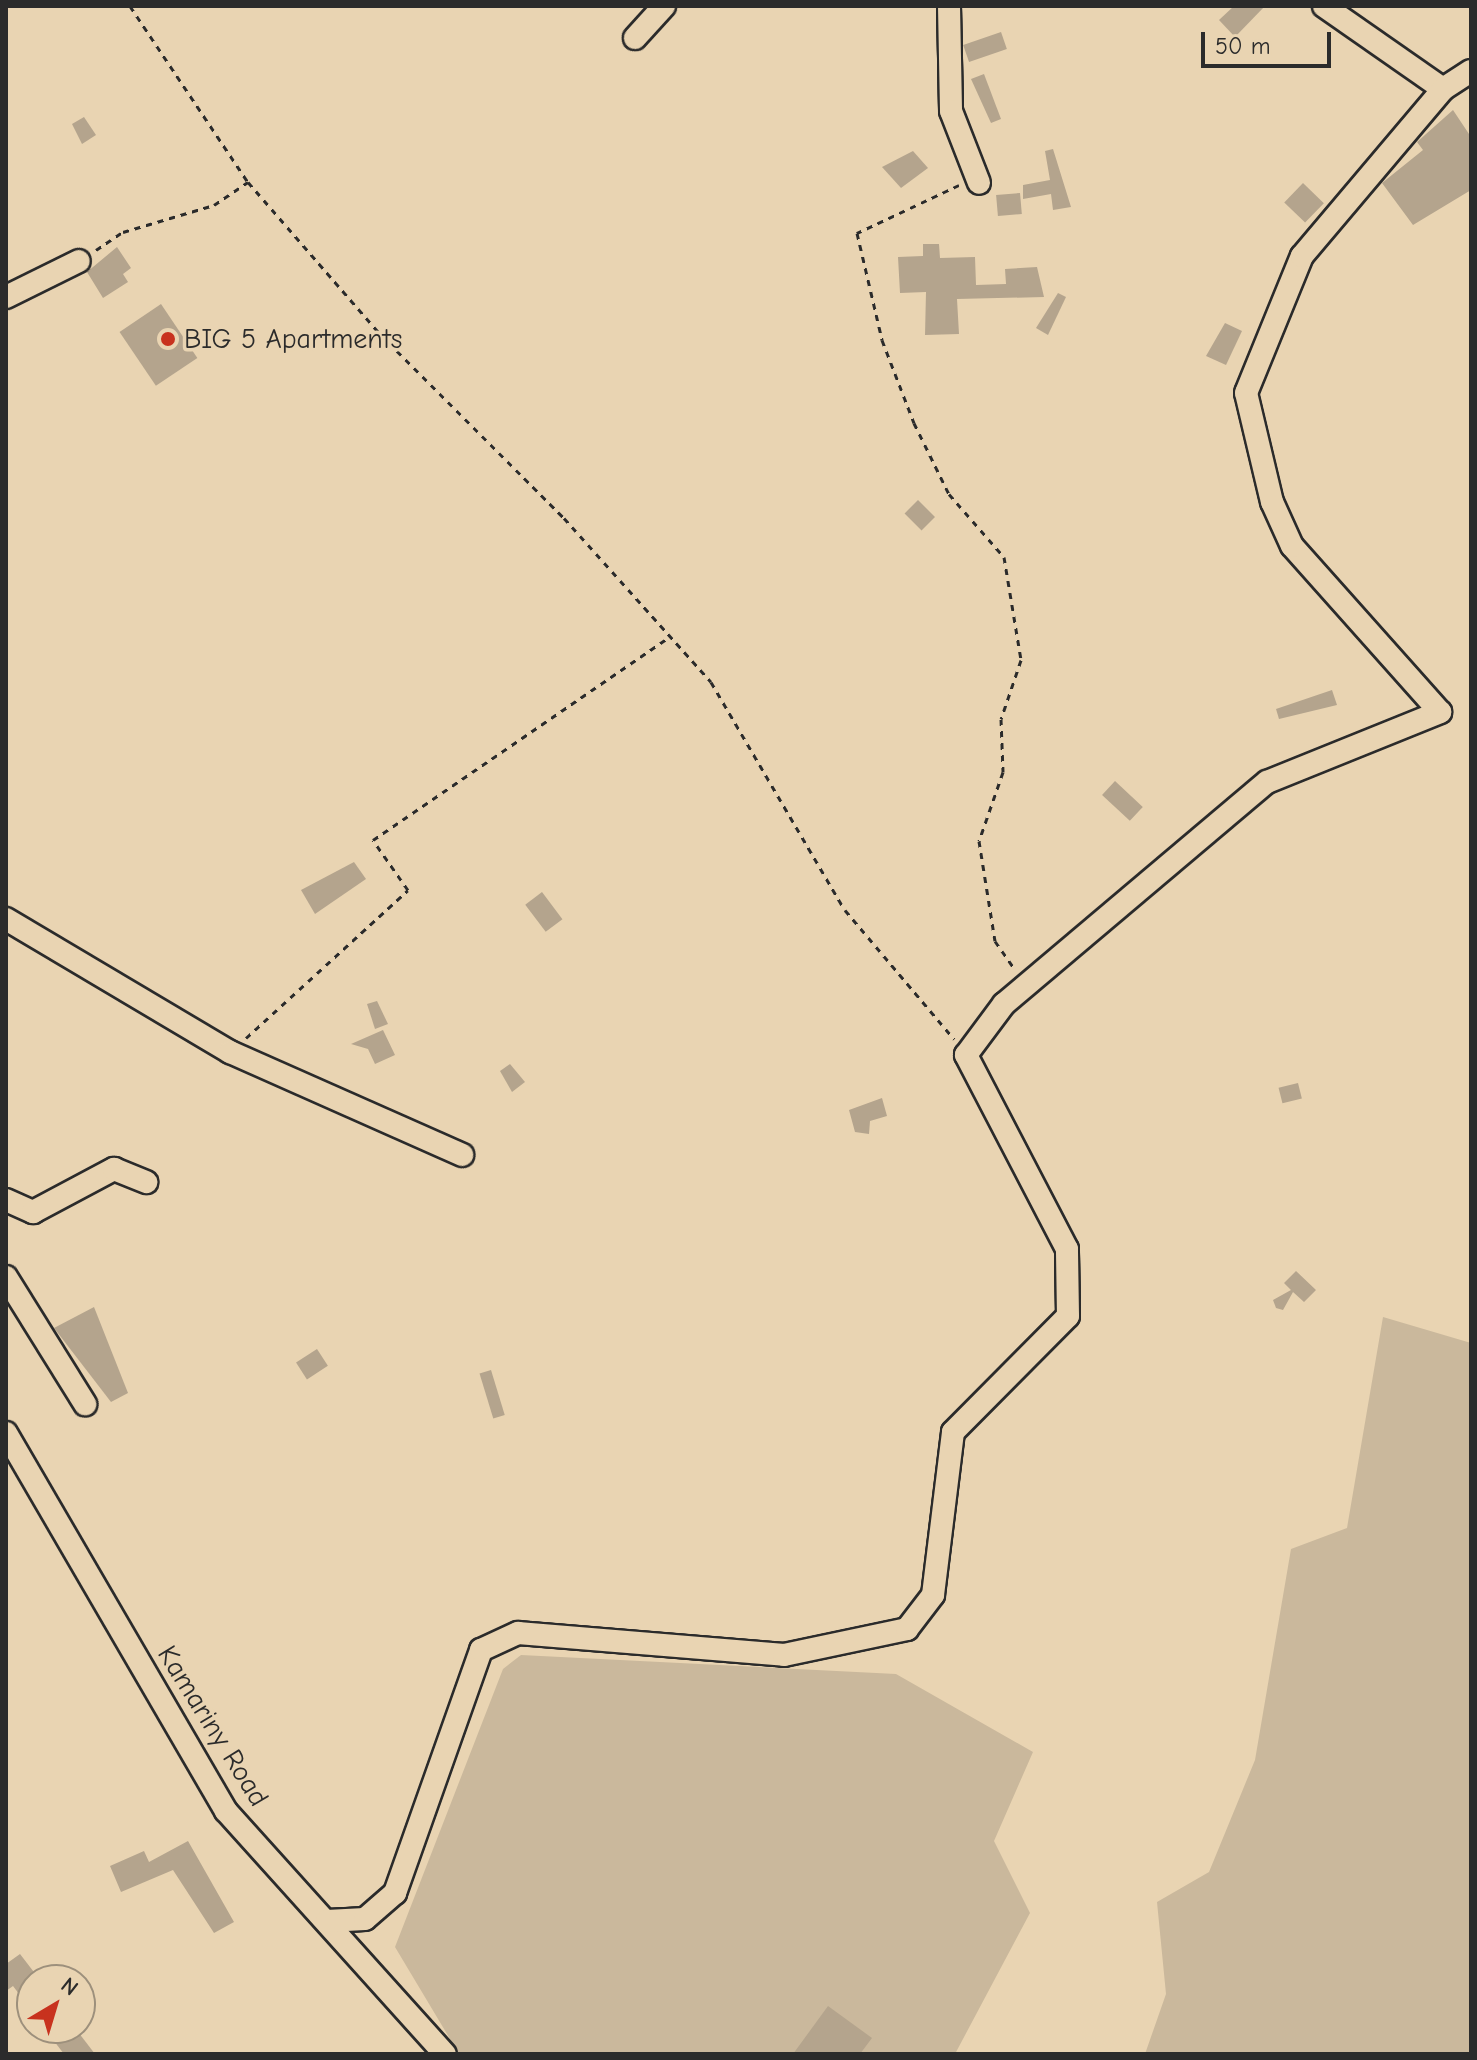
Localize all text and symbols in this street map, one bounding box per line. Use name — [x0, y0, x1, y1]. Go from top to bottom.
scale bar — [1205, 16, 1335, 66]
text: 50 m — [1215, 32, 1271, 60]
place label: BIG 5 Apartments — [184, 322, 402, 356]
marker: BIG 5 Apartments — [159, 330, 177, 348]
street label: Kamariny Road — [150, 1639, 276, 1813]
north arrow — [16, 1964, 96, 2044]
text: N — [56, 1972, 83, 2001]

